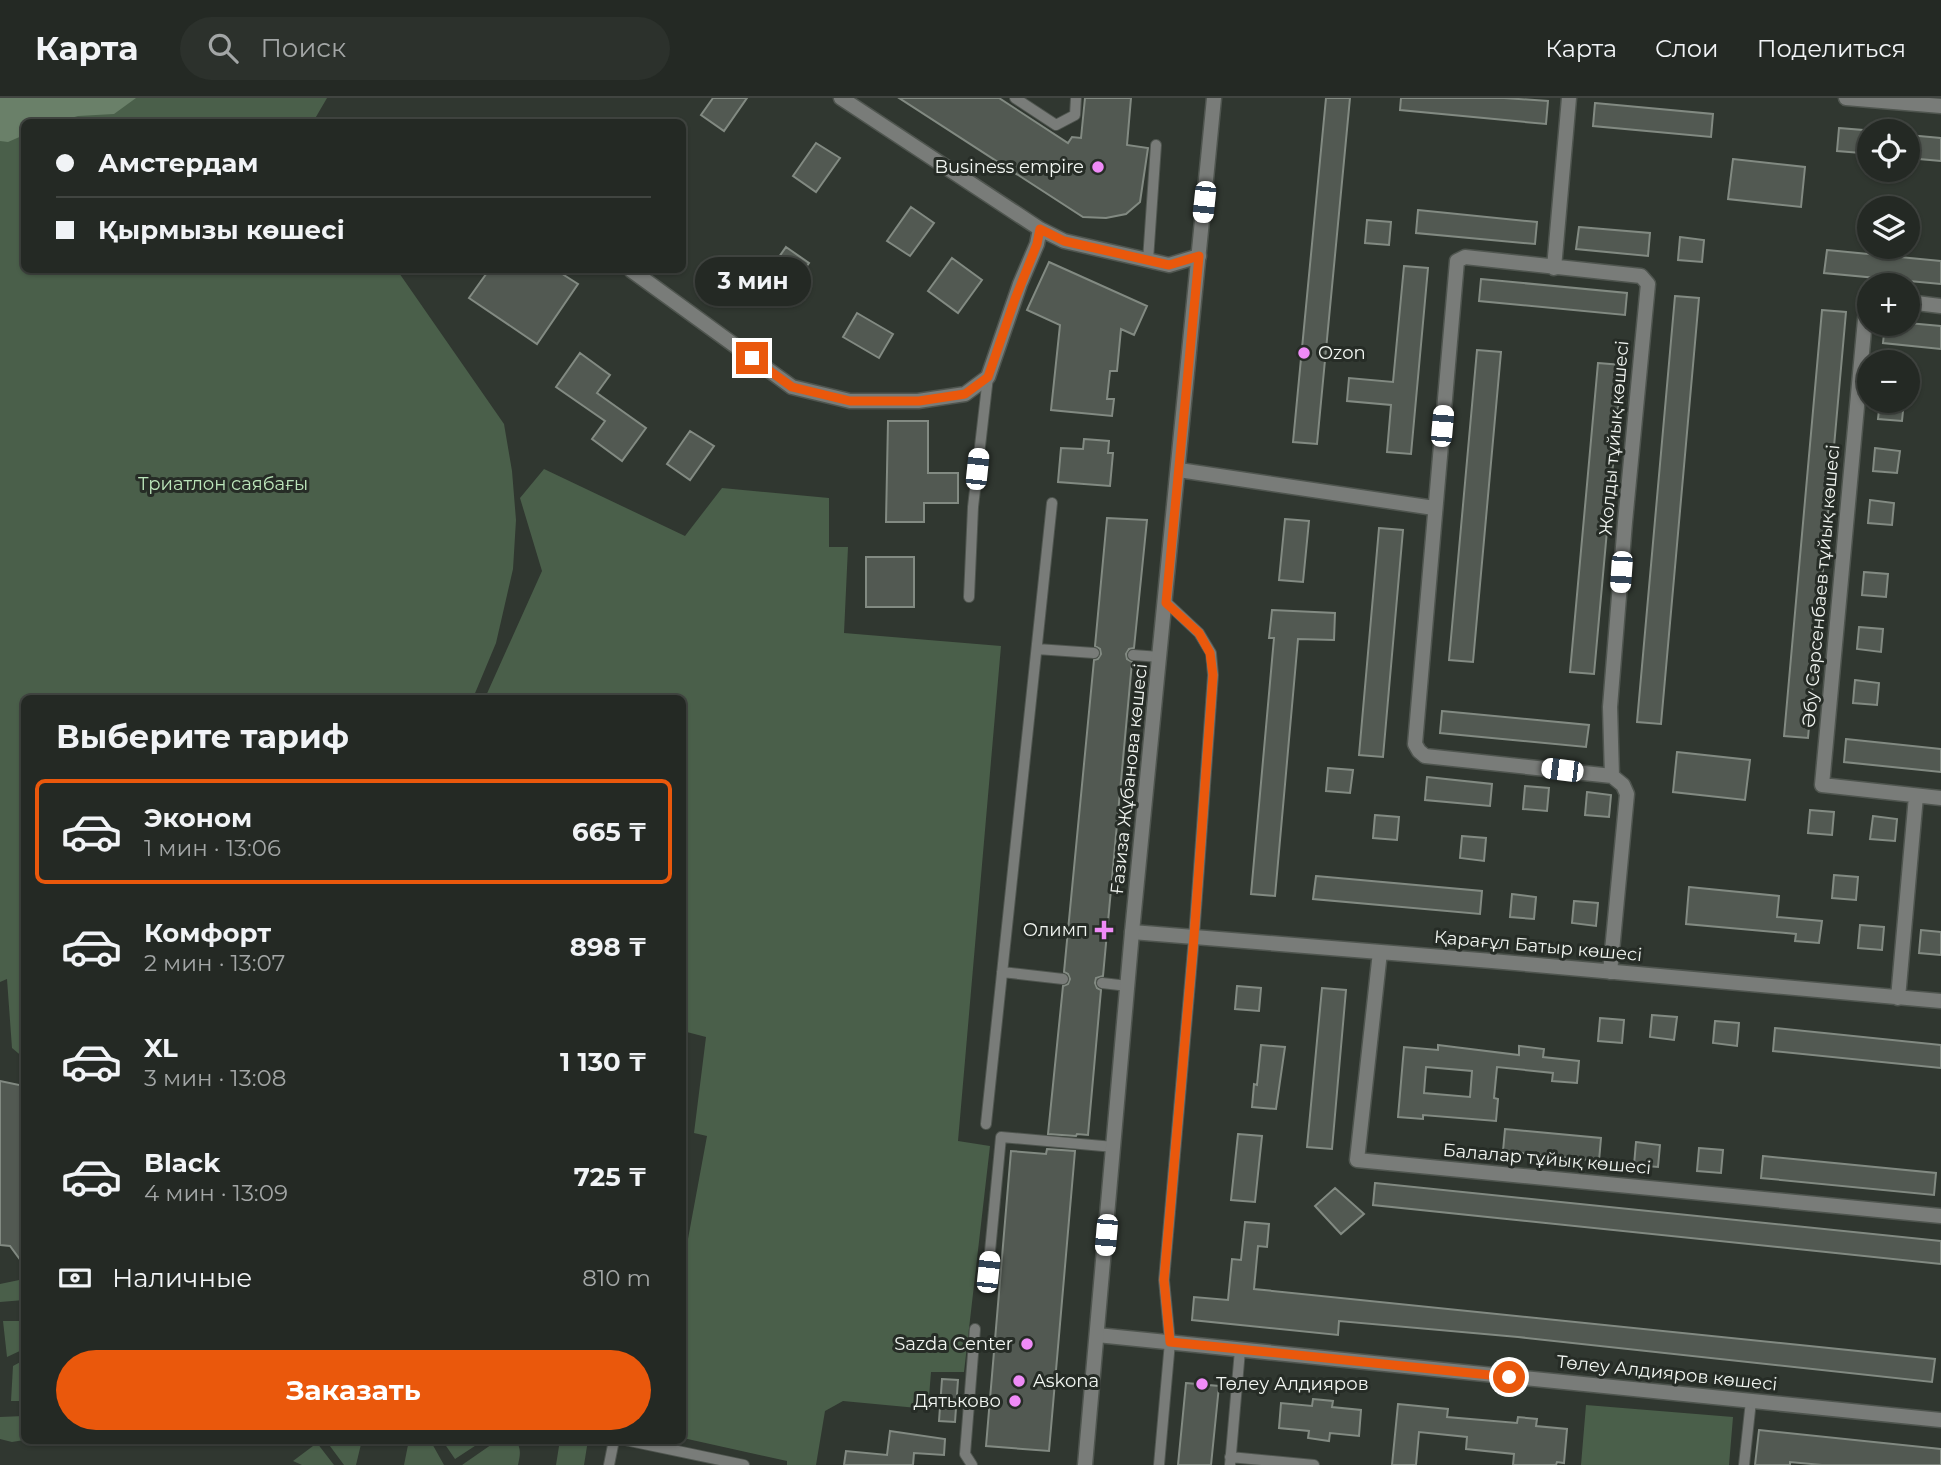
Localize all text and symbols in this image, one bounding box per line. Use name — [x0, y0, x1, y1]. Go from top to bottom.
search box — [180, 17, 670, 80]
text: Карта — [35, 28, 138, 68]
icon: search — [204, 29, 242, 67]
text: Поиск — [260, 32, 346, 64]
text: Карта — [1545, 34, 1617, 63]
text: Слои — [1655, 34, 1719, 63]
text: Поделиться — [1757, 34, 1906, 63]
map controls — [1857, 119, 1920, 413]
button: locate — [1857, 119, 1920, 182]
text: Амстердам — [98, 147, 258, 179]
place label: Business empire — [935, 156, 1084, 178]
marker: Business empire — [1090, 159, 1106, 175]
car — [1192, 180, 1217, 224]
button: layers — [1857, 196, 1920, 259]
text: Қырмызы көшесі — [98, 214, 345, 246]
callout: 3 мин — [694, 257, 810, 306]
text: 3 мин — [717, 267, 789, 295]
button: + — [1857, 273, 1920, 336]
street label: Жолды тұйық көшесі — [1595, 340, 1633, 536]
route end — [736, 342, 768, 374]
place label: Ozon — [1318, 342, 1366, 364]
marker: Ozon — [1296, 345, 1312, 361]
button: − — [1857, 350, 1920, 413]
car — [1430, 404, 1455, 448]
street label: Әбу Сәрсенбаев тұйық көшесі — [1798, 444, 1844, 728]
car — [965, 447, 990, 491]
park label: Триатлон саябағы — [138, 473, 308, 495]
car — [1610, 550, 1633, 594]
street label: Ғазиза Жұбанова көшесі — [1106, 662, 1152, 896]
text: Выберите тариф — [56, 717, 349, 756]
car — [1540, 757, 1585, 783]
icon: car — [60, 800, 123, 863]
text: Эконом — [144, 802, 252, 834]
text: 665 ₸ — [572, 816, 647, 848]
text: 1 мин · 13:06 — [144, 834, 281, 862]
icon: car — [60, 915, 123, 978]
text: Комфорт — [144, 917, 271, 949]
place label: Олимп — [1023, 919, 1088, 941]
marker: Олимп — [1094, 920, 1114, 940]
street label: Қарағұл Батыр көшесі — [1433, 926, 1643, 966]
text: 898 ₸ — [570, 931, 647, 963]
text: 2 мин · 13:07 — [144, 949, 285, 977]
icon: car — [60, 1030, 123, 1093]
text: XL — [144, 1032, 178, 1064]
text: 1 130 ₸ — [560, 1046, 647, 1078]
text: 3 мин · 13:08 — [144, 1064, 286, 1092]
street label: Балалар тұйық көшесі — [1442, 1139, 1652, 1179]
icon: car — [60, 1145, 123, 1208]
text: Black — [144, 1147, 220, 1179]
text: 725 ₸ — [574, 1161, 647, 1193]
text: 4 мин · 13:09 — [144, 1179, 288, 1207]
car — [1094, 1213, 1119, 1257]
car — [976, 1250, 1001, 1294]
icon: cash — [56, 1259, 94, 1297]
text: Наличные — [112, 1262, 252, 1294]
text: 810 m — [582, 1264, 651, 1292]
place label: Sazda Center — [894, 1333, 1013, 1355]
marker: Sazda Center — [1019, 1336, 1035, 1352]
button: Заказать — [56, 1350, 651, 1430]
street label: Төлеу Алдияров көшесі — [1556, 1350, 1778, 1396]
route start — [1493, 1361, 1525, 1393]
place label: Askona — [1033, 1370, 1099, 1392]
marker: Askona — [1011, 1373, 1027, 1389]
place label: Төлеу Алдияров — [1216, 1373, 1369, 1395]
marker: Төлеу Алдияров — [1194, 1376, 1210, 1392]
place label: Дятьково — [914, 1390, 1001, 1412]
marker: Дятьково — [1007, 1393, 1023, 1409]

